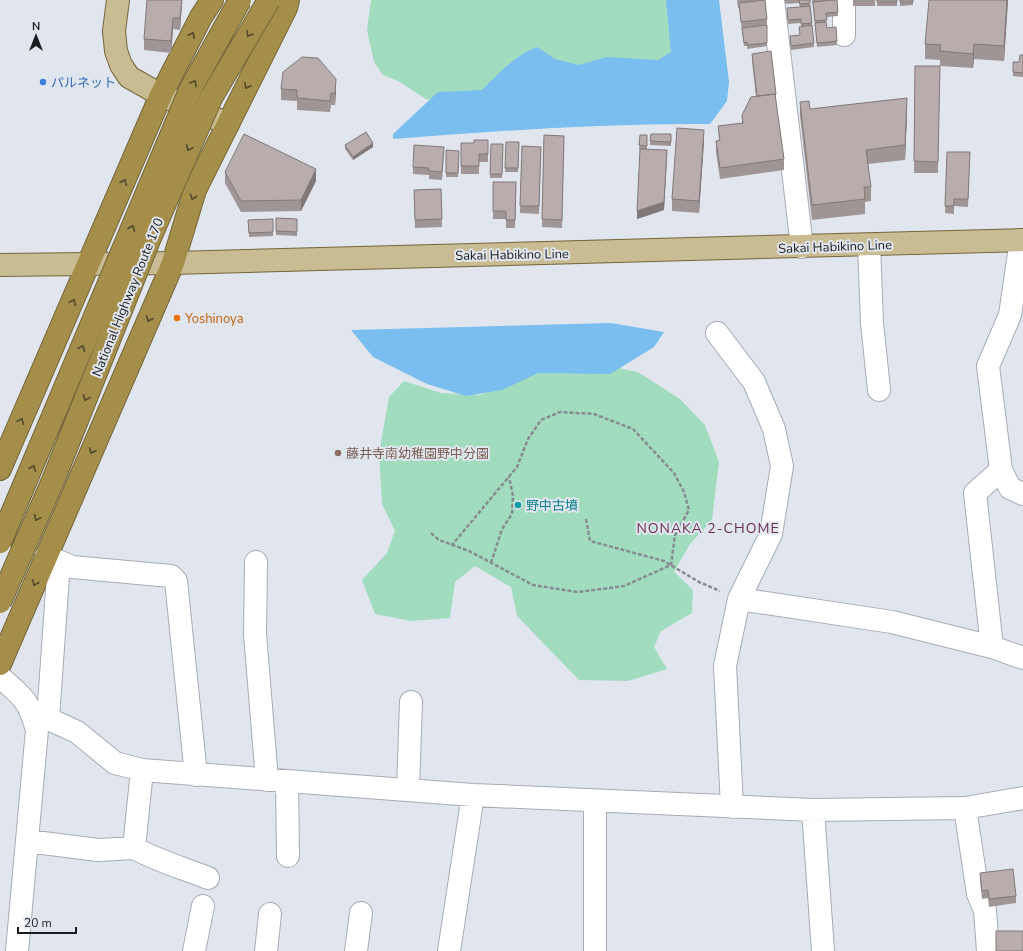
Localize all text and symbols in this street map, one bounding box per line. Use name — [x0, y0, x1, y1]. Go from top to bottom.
north arrow — [16, 16, 56, 56]
text: N — [32, 19, 40, 34]
one-way arrow — [247, 30, 254, 37]
one-way arrow — [187, 32, 195, 40]
place label: パルネット — [51, 74, 116, 92]
marker: パルネット — [38, 77, 48, 87]
one-way arrow — [190, 80, 197, 87]
one-way arrow — [244, 81, 252, 89]
one-way arrow — [186, 144, 194, 152]
one-way arrow — [120, 179, 128, 186]
one-way arrow — [189, 193, 198, 200]
street label: National Highway Route 170 — [88, 215, 168, 379]
one-way arrow — [128, 225, 136, 232]
street label: Sakai Habikino Line — [778, 236, 892, 258]
street label: Sakai Habikino Line — [455, 245, 569, 265]
one-way arrow — [69, 298, 77, 305]
place label: Yoshinoya — [184, 310, 244, 328]
marker: Yoshinoya — [172, 313, 182, 323]
one-way arrow — [145, 315, 153, 322]
one-way arrow — [78, 345, 86, 352]
one-way arrow — [83, 394, 91, 401]
one-way arrow — [16, 417, 24, 425]
place label: 藤井寺南幼稚園野中分園 — [346, 445, 489, 463]
one-way arrow — [88, 448, 96, 455]
marker: 藤井寺南幼稚園野中分園 — [333, 448, 343, 458]
one-way arrow — [28, 465, 36, 472]
place label: 野中古墳 — [526, 497, 578, 515]
marker: 野中古墳 — [513, 500, 523, 510]
one-way arrow — [33, 515, 41, 522]
district label: NONAKA 2-CHOME — [636, 519, 780, 538]
one-way arrow — [31, 580, 39, 587]
scale bar — [18, 909, 76, 935]
text: 20 m — [24, 915, 52, 931]

